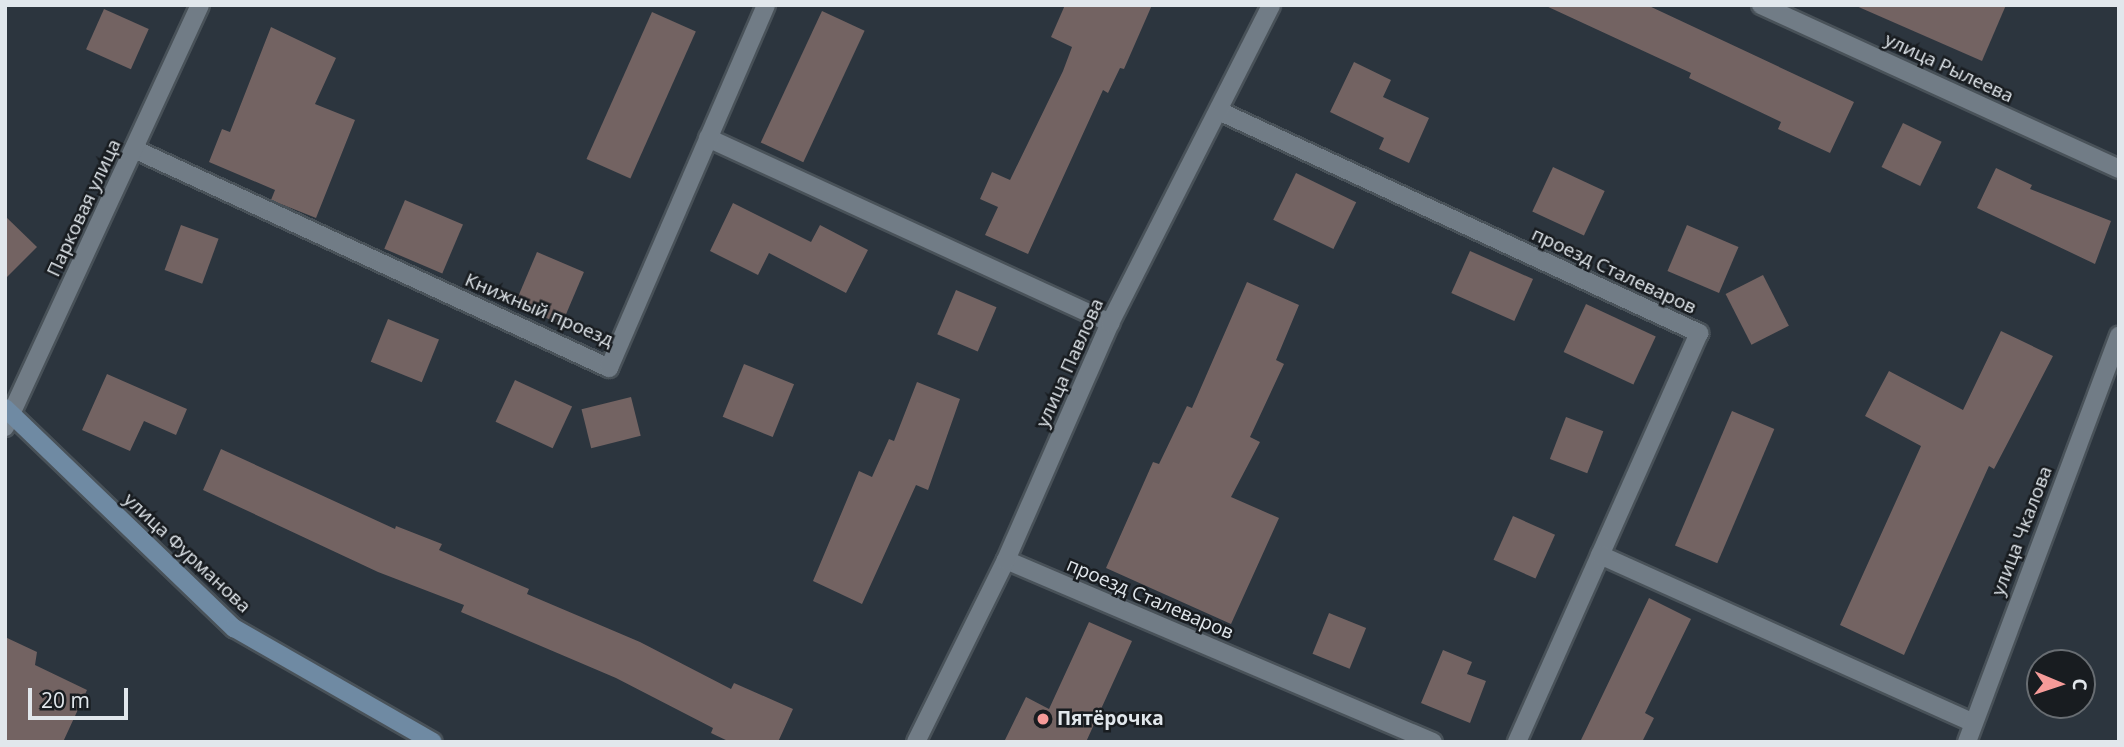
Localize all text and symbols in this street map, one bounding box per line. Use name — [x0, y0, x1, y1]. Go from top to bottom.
street label: улица Рылеева — [1881, 28, 2017, 108]
street label: Парковая улица — [42, 136, 126, 280]
street label: проезд Сталеваров — [1528, 223, 1700, 319]
street label: Книжный проезд — [461, 268, 617, 352]
street label: улица Павлова — [1031, 295, 1109, 431]
street label: улица Чкалова — [1987, 463, 2057, 599]
street label: улица Фурманова — [119, 488, 255, 618]
street label: проезд Сталеваров — [1063, 554, 1237, 644]
north arrow — [2026, 649, 2096, 719]
scale bar — [32, 674, 131, 718]
text: С — [2067, 678, 2093, 691]
text: 20 m — [41, 686, 90, 714]
place label: Пятёрочка — [1057, 708, 1164, 730]
marker: Пятёрочка — [1035, 711, 1051, 727]

